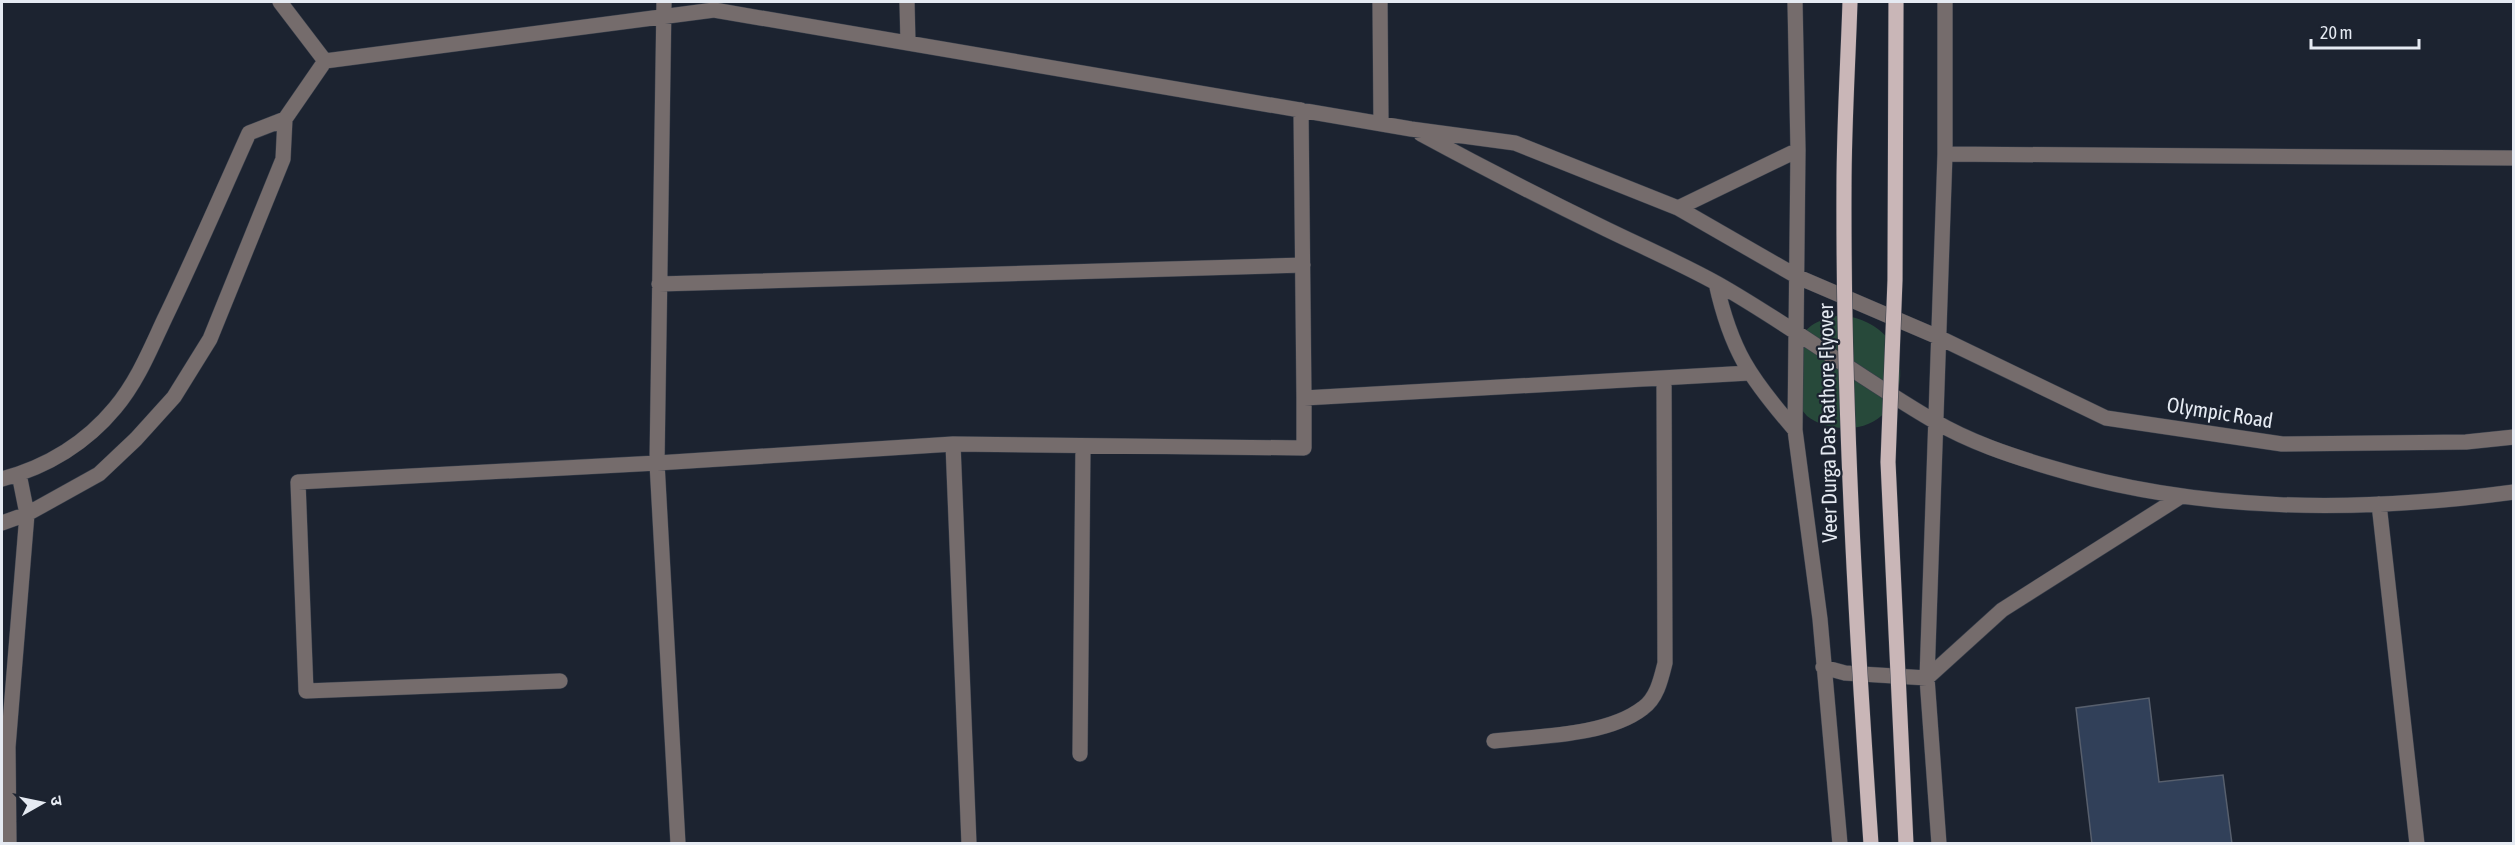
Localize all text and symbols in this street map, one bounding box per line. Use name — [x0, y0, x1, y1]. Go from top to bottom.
scale bar — [2311, 12, 2419, 50]
text: 20 m — [2320, 22, 2352, 43]
street label: Veer Durga Das Rathore Flyover — [1813, 302, 1841, 543]
street label: Olympic Road — [2165, 392, 2275, 432]
north arrow — [12, 773, 72, 833]
text: उ — [47, 795, 67, 807]

